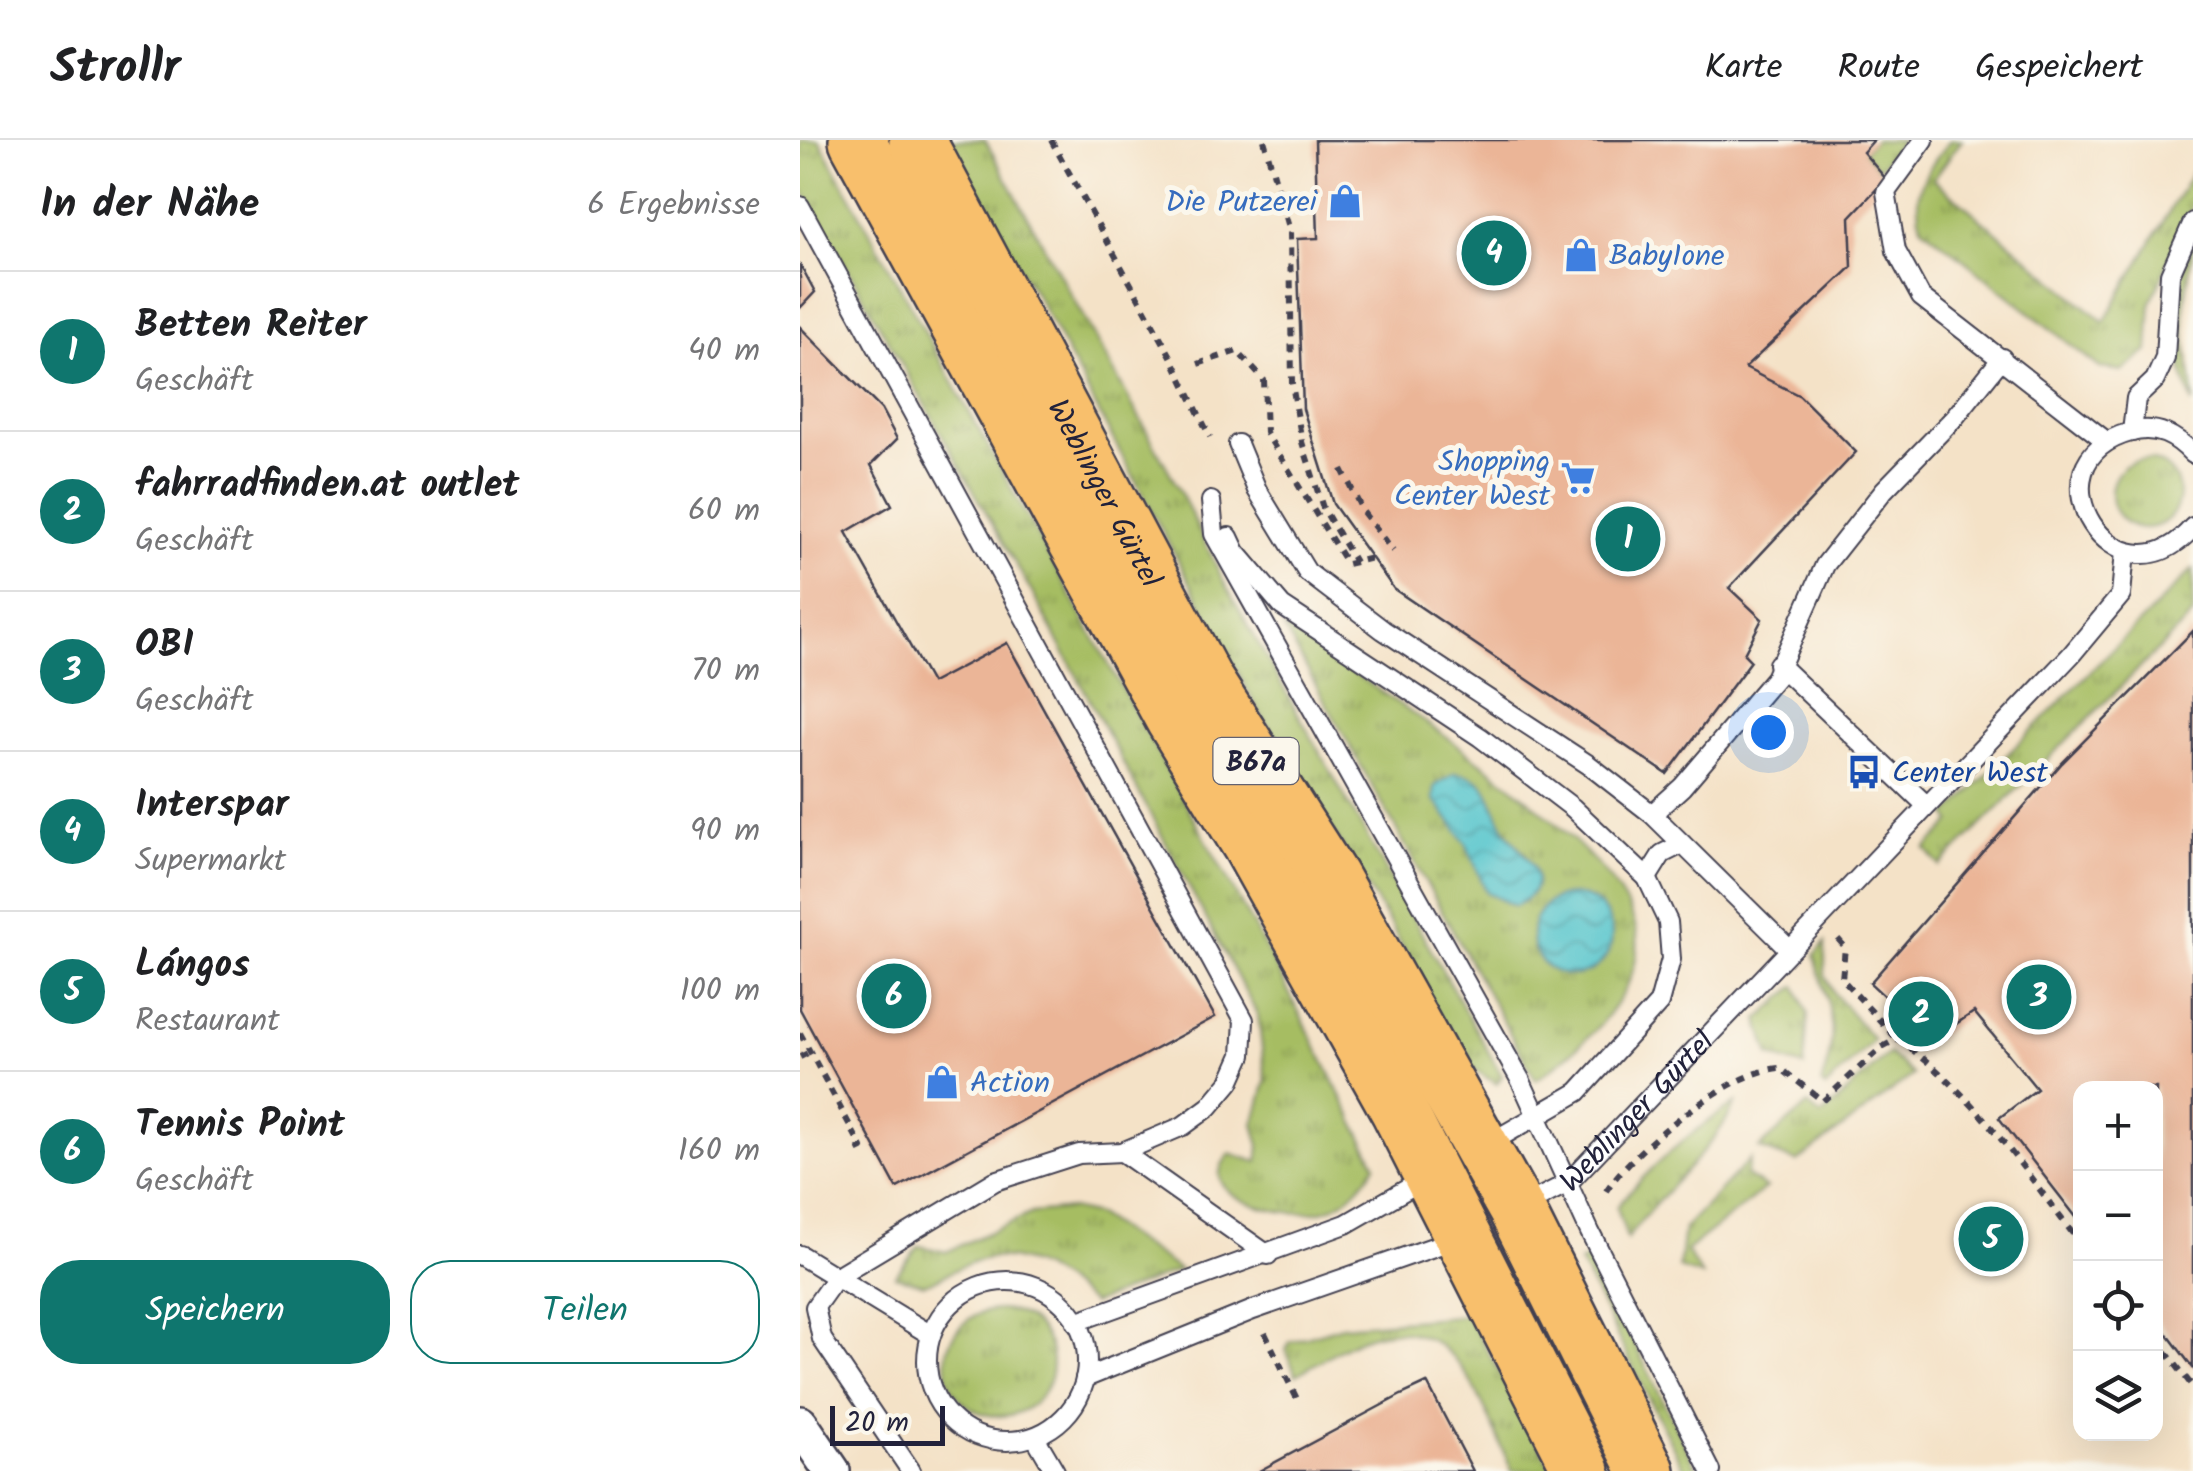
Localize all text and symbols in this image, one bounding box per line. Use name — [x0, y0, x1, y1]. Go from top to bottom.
text: Strollr — [50, 31, 180, 107]
text: Karte — [1705, 41, 1782, 97]
text: Route — [1837, 41, 1920, 97]
text: Gespeichert — [1975, 41, 2143, 97]
text: In der Nähe — [40, 172, 259, 239]
place label: Die Putzerei — [1165, 179, 1319, 227]
text: 6 Ergebnisse — [587, 180, 760, 231]
shop icon: Die Putzerei — [1326, 182, 1364, 220]
pin: 4 — [1462, 216, 1526, 290]
place label: Baby1one — [1609, 233, 1725, 281]
shop icon: Baby1one — [1562, 236, 1600, 274]
text: Betten Reiter — [135, 296, 366, 356]
text: 1 — [68, 326, 77, 377]
text: 40 m — [688, 326, 760, 377]
text: Geschäft — [135, 356, 254, 407]
street label: Weblinger Gürtel — [1033, 391, 1173, 597]
place label: Shopping Center West — [1394, 439, 1550, 521]
text: fahrradfinden.at outlet — [135, 456, 519, 516]
supermarket icon: Shopping Center West — [1559, 459, 1597, 497]
text: 2 — [63, 486, 82, 537]
text: 60 m — [688, 486, 760, 537]
pin: 1 — [1596, 502, 1660, 576]
text: Geschäft — [135, 516, 254, 567]
text: OBI — [135, 616, 194, 676]
text: 3 — [64, 646, 81, 697]
text: 70 m — [691, 646, 760, 697]
text: Geschäft — [135, 676, 254, 727]
your location — [1743, 707, 1794, 758]
road number: B67a — [1214, 738, 1298, 784]
place label: Center West — [1892, 750, 2048, 798]
bus stop icon: Center West — [1845, 753, 1883, 791]
text: Interspar — [135, 776, 289, 836]
text: 4 — [64, 806, 81, 857]
text: 90 m — [690, 806, 760, 857]
text: Supermarkt — [135, 836, 286, 887]
text: Lángos — [135, 936, 250, 996]
pin: 6 — [862, 958, 926, 1034]
pin: 3 — [2006, 960, 2072, 1034]
text: 5 — [64, 966, 81, 1017]
text: 100 m — [680, 966, 760, 1017]
pin: 2 — [1888, 976, 1954, 1052]
text: Restaurant — [135, 996, 280, 1047]
street label: Weblinger Gürtel — [1549, 1021, 1727, 1204]
place label: Action — [970, 1060, 1050, 1108]
shop icon: Action — [923, 1063, 961, 1101]
map controls — [2073, 1081, 2163, 1441]
button: + — [2073, 1081, 2163, 1171]
text: Tennis Point — [135, 1096, 345, 1156]
text: 6 — [64, 1126, 81, 1177]
text: 160 m — [678, 1126, 760, 1177]
text: Geschäft — [135, 1156, 254, 1207]
button: − — [2073, 1171, 2163, 1261]
pin: 5 — [1958, 1202, 2024, 1276]
button: Speichern — [40, 1260, 390, 1364]
button: Teilen — [410, 1260, 760, 1364]
button: locate — [2073, 1261, 2163, 1351]
button: layers — [2073, 1351, 2163, 1441]
scale bar — [830, 1401, 945, 1446]
text: 20 m — [845, 1401, 909, 1446]

